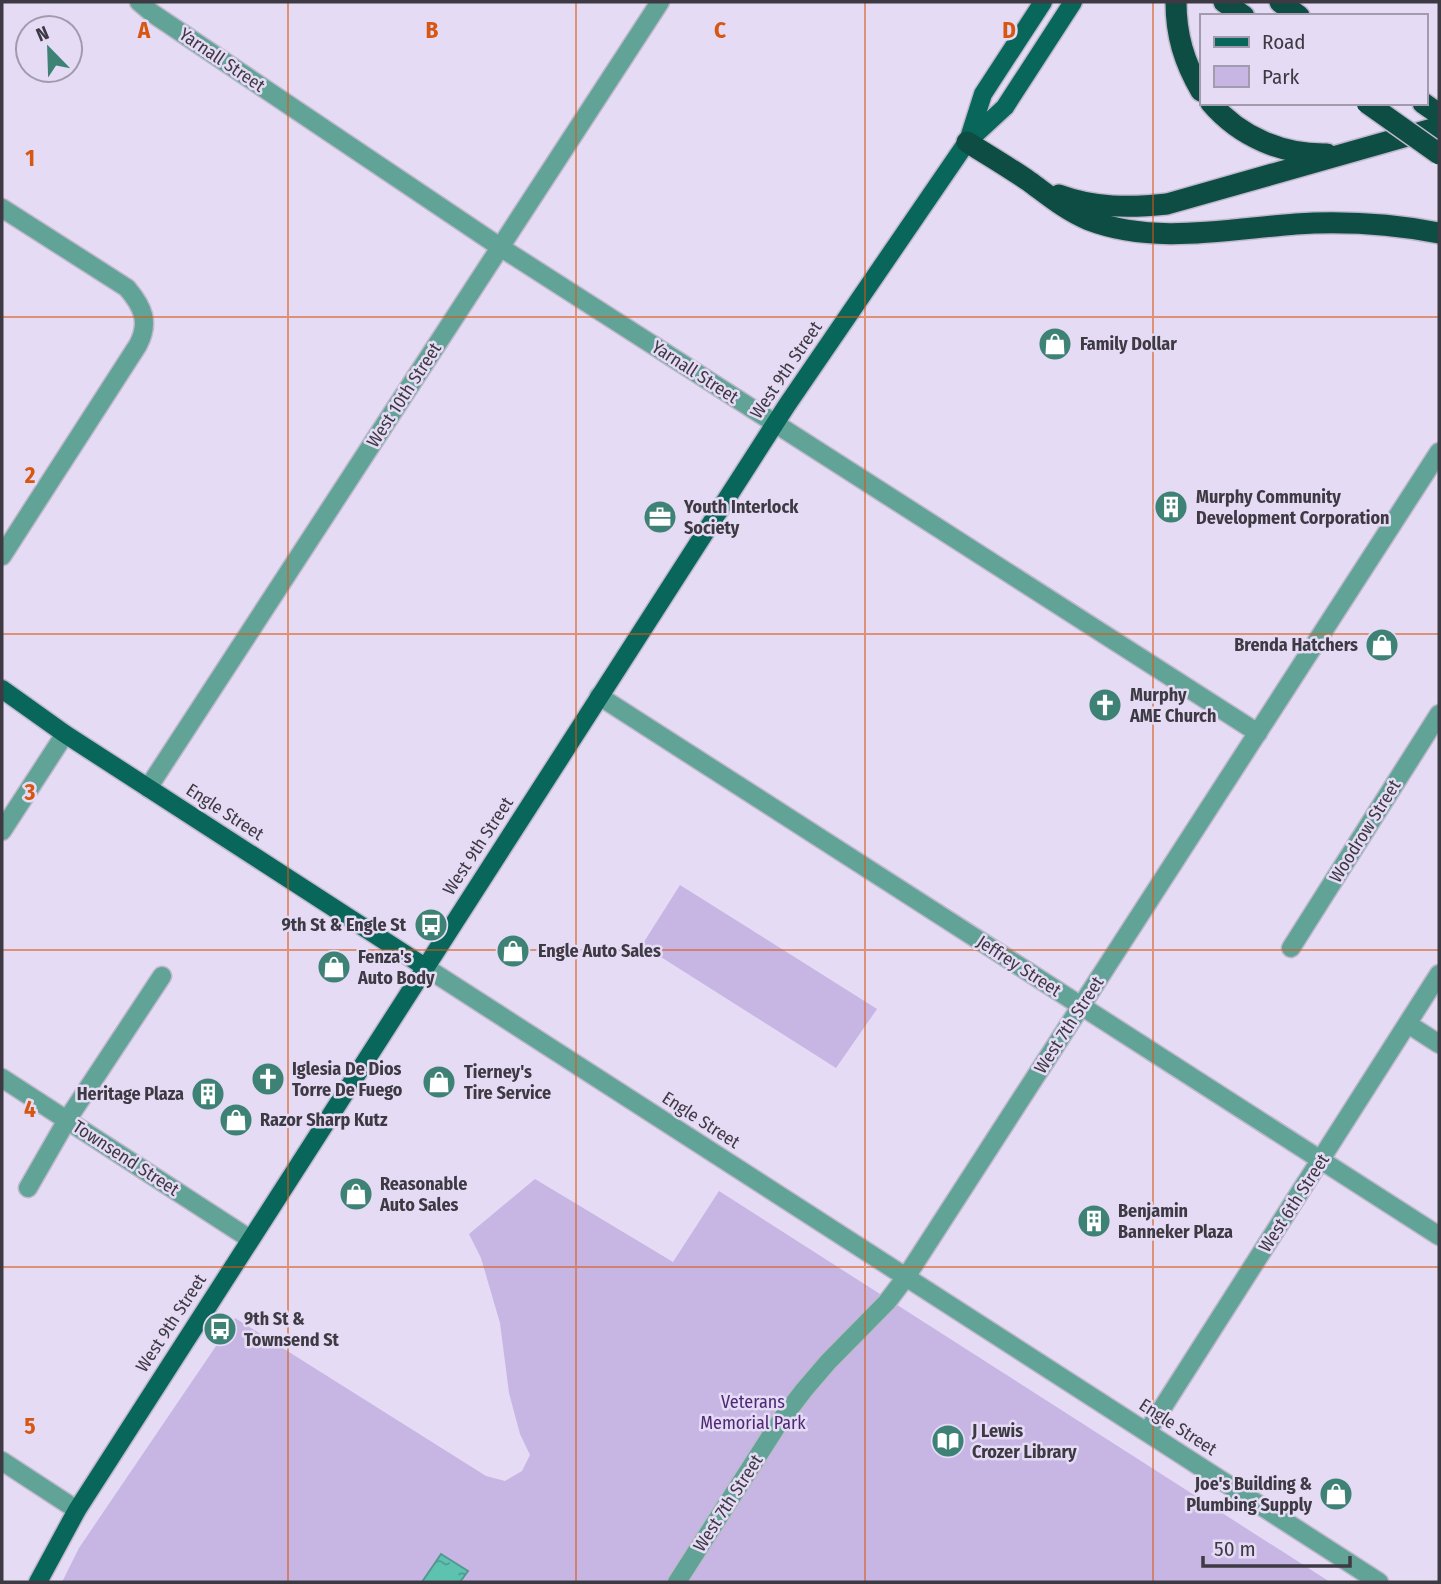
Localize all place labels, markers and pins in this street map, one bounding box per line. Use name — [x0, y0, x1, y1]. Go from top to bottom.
shop icon: Family Dollar — [1036, 325, 1074, 363]
place label: Family Dollar — [1080, 333, 1177, 355]
place label: Murphy Community Development Corporation — [1196, 486, 1389, 529]
building icon: Murphy Community Development Corporation — [1152, 488, 1190, 526]
place label: Youth Interlock Society — [683, 496, 799, 539]
office icon: Youth Interlock Society — [641, 498, 679, 536]
shop icon: Brenda Hatchers — [1363, 626, 1401, 664]
place label: Brenda Hatchers — [1234, 634, 1358, 656]
place label: Murphy AME Church — [1129, 684, 1216, 727]
church icon: Murphy AME Church — [1086, 686, 1124, 724]
bus stop icon: 9th St & Engle St — [412, 906, 450, 944]
place label: 9th St & Engle St — [281, 914, 407, 936]
shop icon: Engle Auto Sales — [494, 932, 532, 970]
place label: Engle Auto Sales — [538, 940, 661, 962]
place label: Fenza's Auto Body — [357, 946, 435, 989]
shop icon: Fenza's Auto Body — [315, 948, 353, 986]
place label: Iglesia De Dios Torre De Fuego — [292, 1058, 403, 1101]
church icon: Iglesia De Dios Torre De Fuego — [249, 1060, 287, 1098]
place label: Tierney's Tire Service — [464, 1061, 551, 1104]
shop icon: Tierney's Tire Service — [420, 1063, 458, 1101]
building icon: Heritage Plaza — [189, 1075, 227, 1113]
place label: Heritage Plaza — [77, 1083, 184, 1105]
shop icon: Razor Sharp Kutz — [217, 1101, 255, 1139]
place label: Razor Sharp Kutz — [260, 1109, 388, 1131]
place label: Reasonable Auto Sales — [379, 1173, 467, 1216]
shop icon: Reasonable Auto Sales — [337, 1175, 375, 1213]
place label: Benjamin Banneker Plaza — [1118, 1200, 1233, 1243]
building icon: Benjamin Banneker Plaza — [1075, 1202, 1113, 1240]
place label: 9th St & Townsend St — [244, 1308, 340, 1351]
bus stop icon: 9th St & Townsend St — [201, 1310, 239, 1348]
place label: J Lewis Crozer Library — [971, 1420, 1077, 1463]
library icon: J Lewis Crozer Library — [929, 1422, 967, 1460]
place label: Joe's Building & Plumbing Supply — [1186, 1473, 1313, 1516]
shop icon: Joe's Building & Plumbing Supply — [1317, 1475, 1355, 1513]

